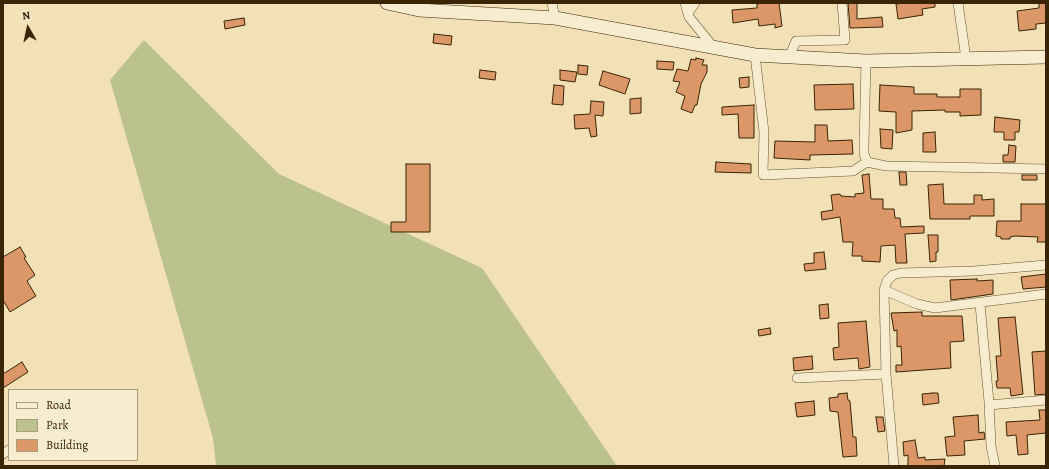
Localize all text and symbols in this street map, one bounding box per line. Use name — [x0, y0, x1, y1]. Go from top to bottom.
north arrow — [8, 8, 48, 48]
text: N — [21, 8, 31, 24]
legend — [8, 389, 138, 461]
text: Road — [46, 397, 71, 413]
text: Park — [46, 417, 69, 433]
text: Building — [46, 437, 88, 453]

